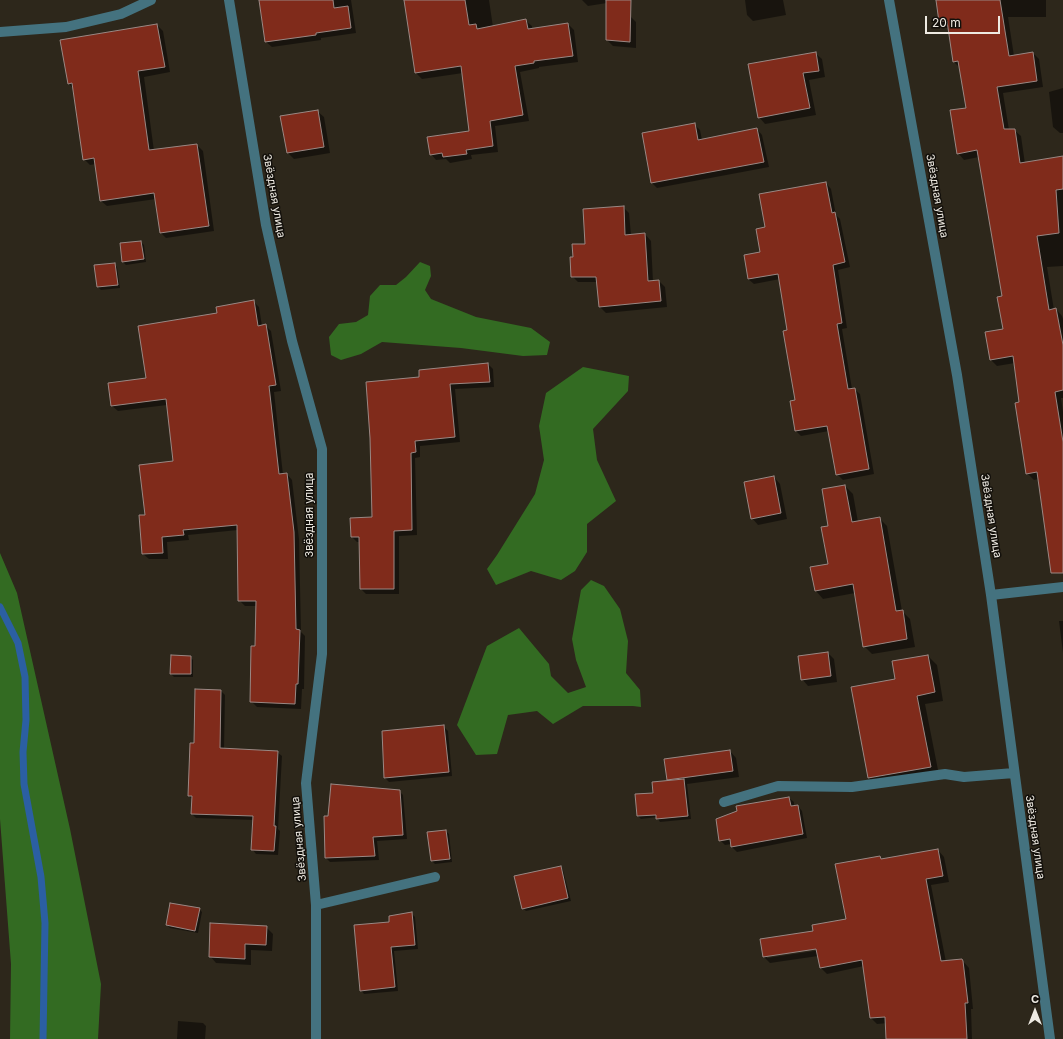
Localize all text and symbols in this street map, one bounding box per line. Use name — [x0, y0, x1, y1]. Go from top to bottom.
scale bar — [927, 8, 1002, 34]
text: 20 m — [932, 15, 961, 30]
street label: Звёздная улица — [260, 153, 288, 239]
street label: Звёздная улица — [923, 153, 951, 239]
street label: Звёздная улица — [303, 473, 317, 557]
street label: Звёздная улица — [978, 473, 1004, 559]
street label: Звёздная улица — [1023, 794, 1047, 880]
street label: Звёздная улица — [289, 796, 309, 882]
north arrow — [1015, 991, 1055, 1031]
text: С — [1031, 992, 1039, 1006]

